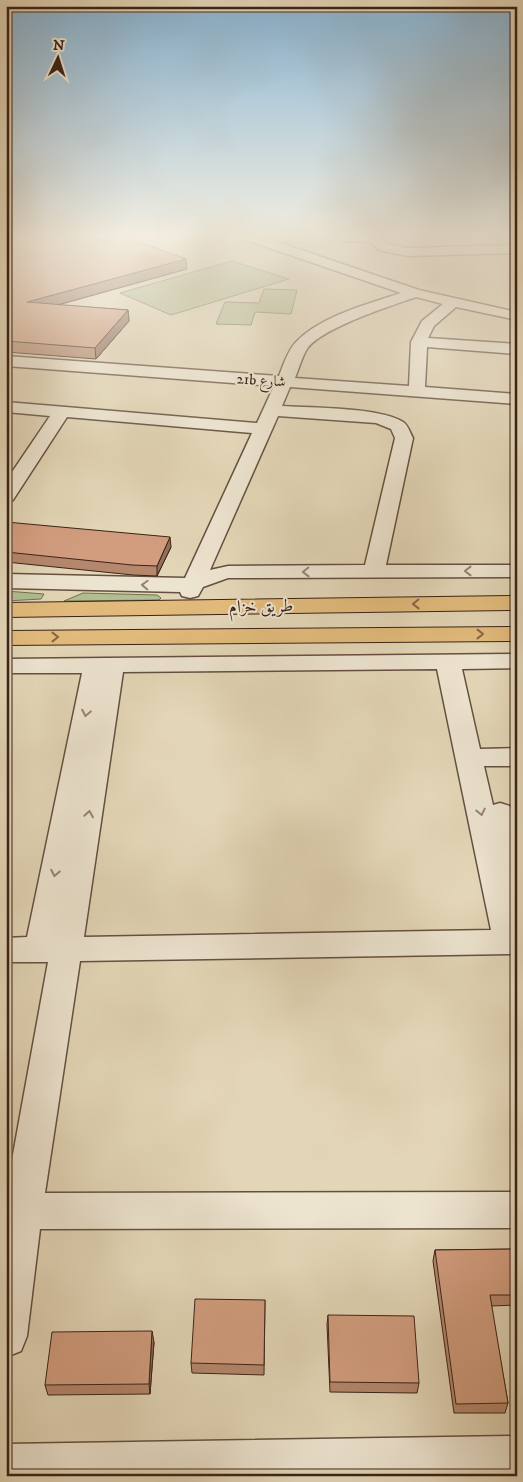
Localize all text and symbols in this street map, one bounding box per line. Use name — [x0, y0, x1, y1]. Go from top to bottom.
north arrow — [32, 32, 82, 82]
text: N — [52, 37, 66, 55]
street label: 21b شارع — [236, 369, 286, 395]
one-way arrow — [464, 566, 472, 576]
one-way arrow — [301, 567, 309, 577]
one-way arrow — [141, 579, 149, 590]
street label: طريق خزام — [229, 595, 294, 623]
one-way arrow — [411, 599, 419, 609]
one-way arrow — [476, 629, 484, 639]
one-way arrow — [52, 632, 59, 642]
one-way arrow — [81, 709, 92, 717]
one-way arrow — [475, 808, 486, 817]
one-way arrow — [83, 810, 93, 819]
one-way arrow — [51, 868, 61, 877]

